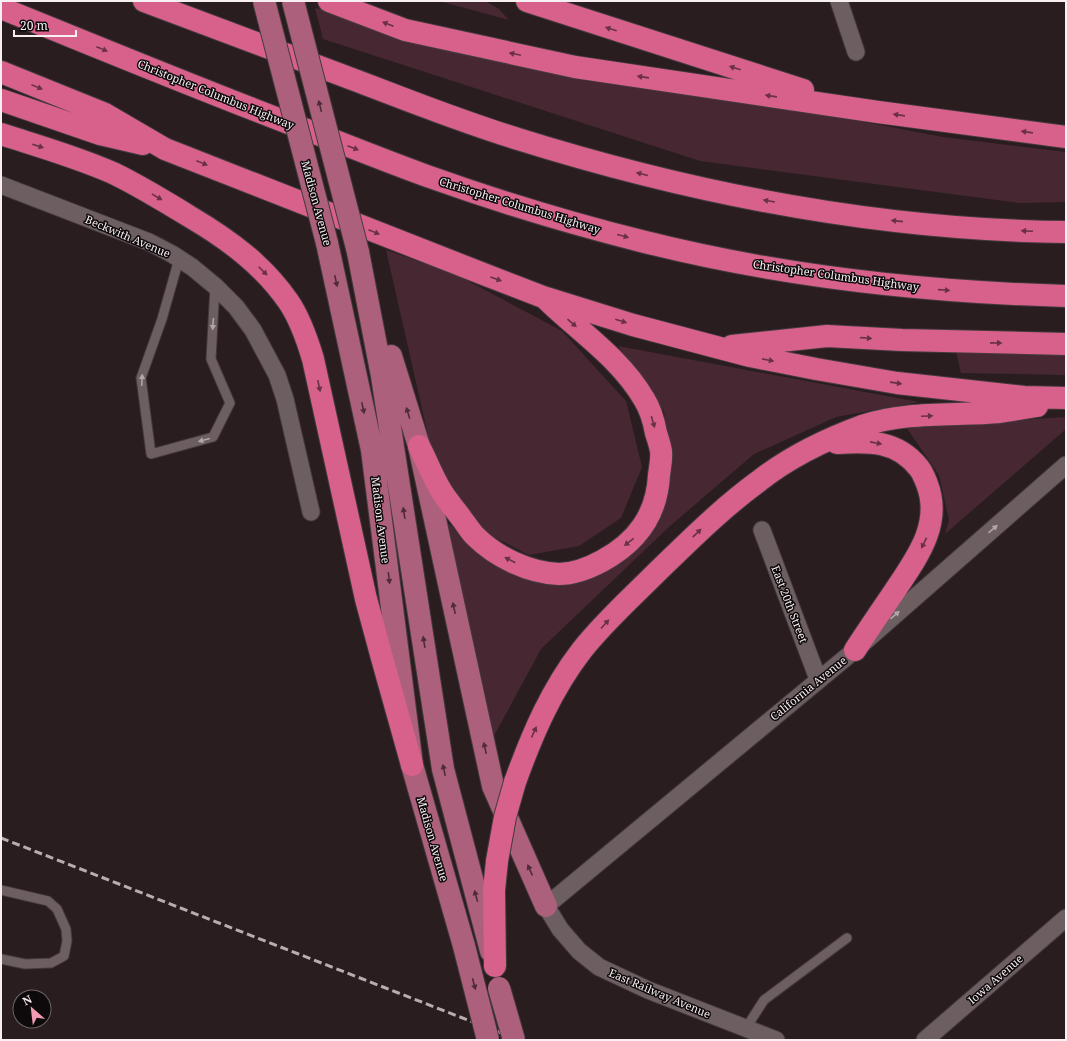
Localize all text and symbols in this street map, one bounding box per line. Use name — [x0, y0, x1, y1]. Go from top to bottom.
scale bar — [14, 12, 76, 38]
text: 20 m — [20, 17, 48, 34]
one-way arrow — [382, 20, 394, 26]
one-way arrow — [604, 26, 616, 32]
one-way arrow — [97, 47, 109, 53]
one-way arrow — [509, 50, 521, 56]
street label: Christopher Columbus Highway — [136, 56, 297, 133]
one-way arrow — [728, 65, 740, 71]
one-way arrow — [637, 74, 649, 80]
one-way arrow — [32, 84, 44, 90]
one-way arrow — [765, 93, 777, 99]
one-way arrow — [317, 99, 323, 112]
one-way arrow — [892, 111, 905, 118]
one-way arrow — [1021, 129, 1033, 135]
one-way arrow — [33, 143, 45, 149]
one-way arrow — [348, 146, 360, 152]
street label: Madison Avenue — [298, 159, 336, 247]
one-way arrow — [196, 161, 208, 167]
one-way arrow — [636, 170, 648, 176]
street label: Christopher Columbus Highway — [438, 173, 603, 237]
one-way arrow — [152, 193, 162, 201]
one-way arrow — [763, 198, 775, 204]
street label: Beckwith Avenue — [83, 211, 173, 261]
one-way arrow — [891, 217, 904, 224]
one-way arrow — [1020, 228, 1033, 234]
one-way arrow — [369, 230, 381, 236]
one-way arrow — [617, 233, 629, 239]
street label: Christopher Columbus Highway — [752, 256, 921, 294]
one-way arrow — [259, 266, 268, 276]
one-way arrow — [333, 275, 339, 287]
one-way arrow — [490, 276, 502, 282]
one-way arrow — [938, 286, 950, 293]
one-way arrow — [209, 318, 216, 330]
one-way arrow — [615, 318, 627, 324]
one-way arrow — [567, 319, 577, 328]
one-way arrow — [860, 335, 872, 342]
one-way arrow — [990, 339, 1002, 346]
one-way arrow — [762, 357, 774, 363]
one-way arrow — [139, 374, 146, 386]
one-way arrow — [317, 380, 323, 392]
one-way arrow — [890, 380, 902, 386]
one-way arrow — [361, 402, 367, 414]
one-way arrow — [405, 407, 411, 419]
one-way arrow — [921, 412, 933, 419]
one-way arrow — [650, 416, 656, 428]
one-way arrow — [198, 437, 210, 443]
one-way arrow — [870, 440, 882, 446]
street label: Madison Avenue — [368, 476, 394, 564]
one-way arrow — [401, 507, 407, 520]
one-way arrow — [987, 525, 998, 534]
one-way arrow — [692, 529, 702, 538]
one-way arrow — [624, 537, 635, 546]
one-way arrow — [921, 537, 927, 549]
one-way arrow — [505, 557, 516, 563]
street label: East 20th Street — [768, 563, 812, 645]
one-way arrow — [385, 572, 392, 584]
one-way arrow — [451, 602, 457, 614]
one-way arrow — [889, 610, 900, 619]
one-way arrow — [600, 619, 609, 630]
one-way arrow — [420, 636, 426, 648]
street label: California Avenue — [767, 652, 850, 724]
one-way arrow — [531, 727, 537, 738]
one-way arrow — [482, 742, 488, 755]
one-way arrow — [440, 764, 446, 777]
street label: Madison Avenue — [414, 795, 452, 883]
one-way arrow — [527, 864, 533, 875]
one-way arrow — [473, 890, 479, 902]
street label: Iowa Avenue — [964, 951, 1026, 1007]
street label: East Railway Avenue — [607, 965, 713, 1021]
one-way arrow — [471, 978, 477, 990]
north arrow — [12, 989, 52, 1029]
text: N — [20, 991, 35, 1008]

